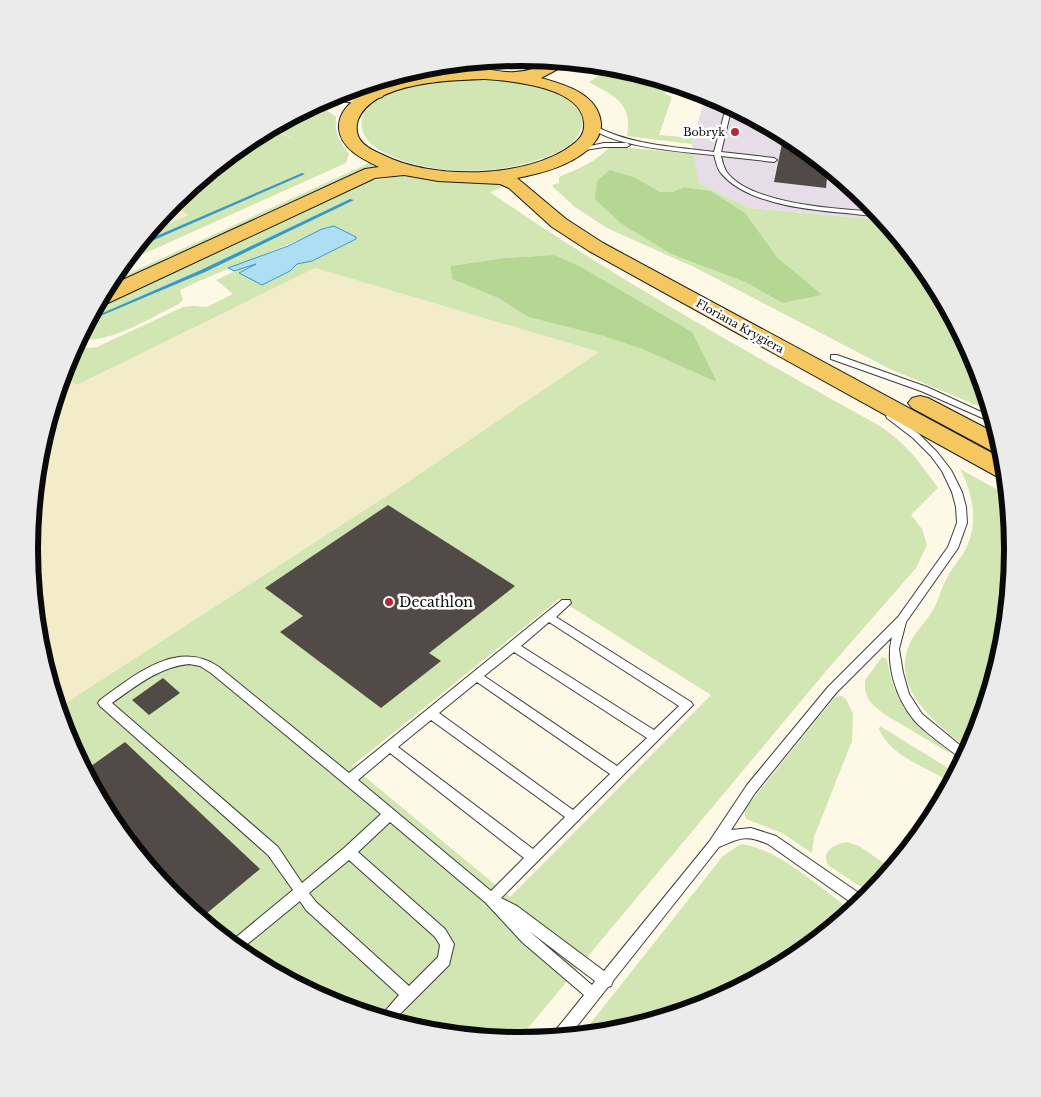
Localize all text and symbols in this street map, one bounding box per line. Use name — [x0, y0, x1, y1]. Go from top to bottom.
place label: Bobryk — [683, 125, 725, 139]
marker: Bobryk — [729, 126, 741, 138]
street label: Floriana Krygiera — [693, 296, 787, 356]
place label: Decathlon — [399, 593, 473, 611]
marker: Decathlon — [383, 596, 395, 608]

